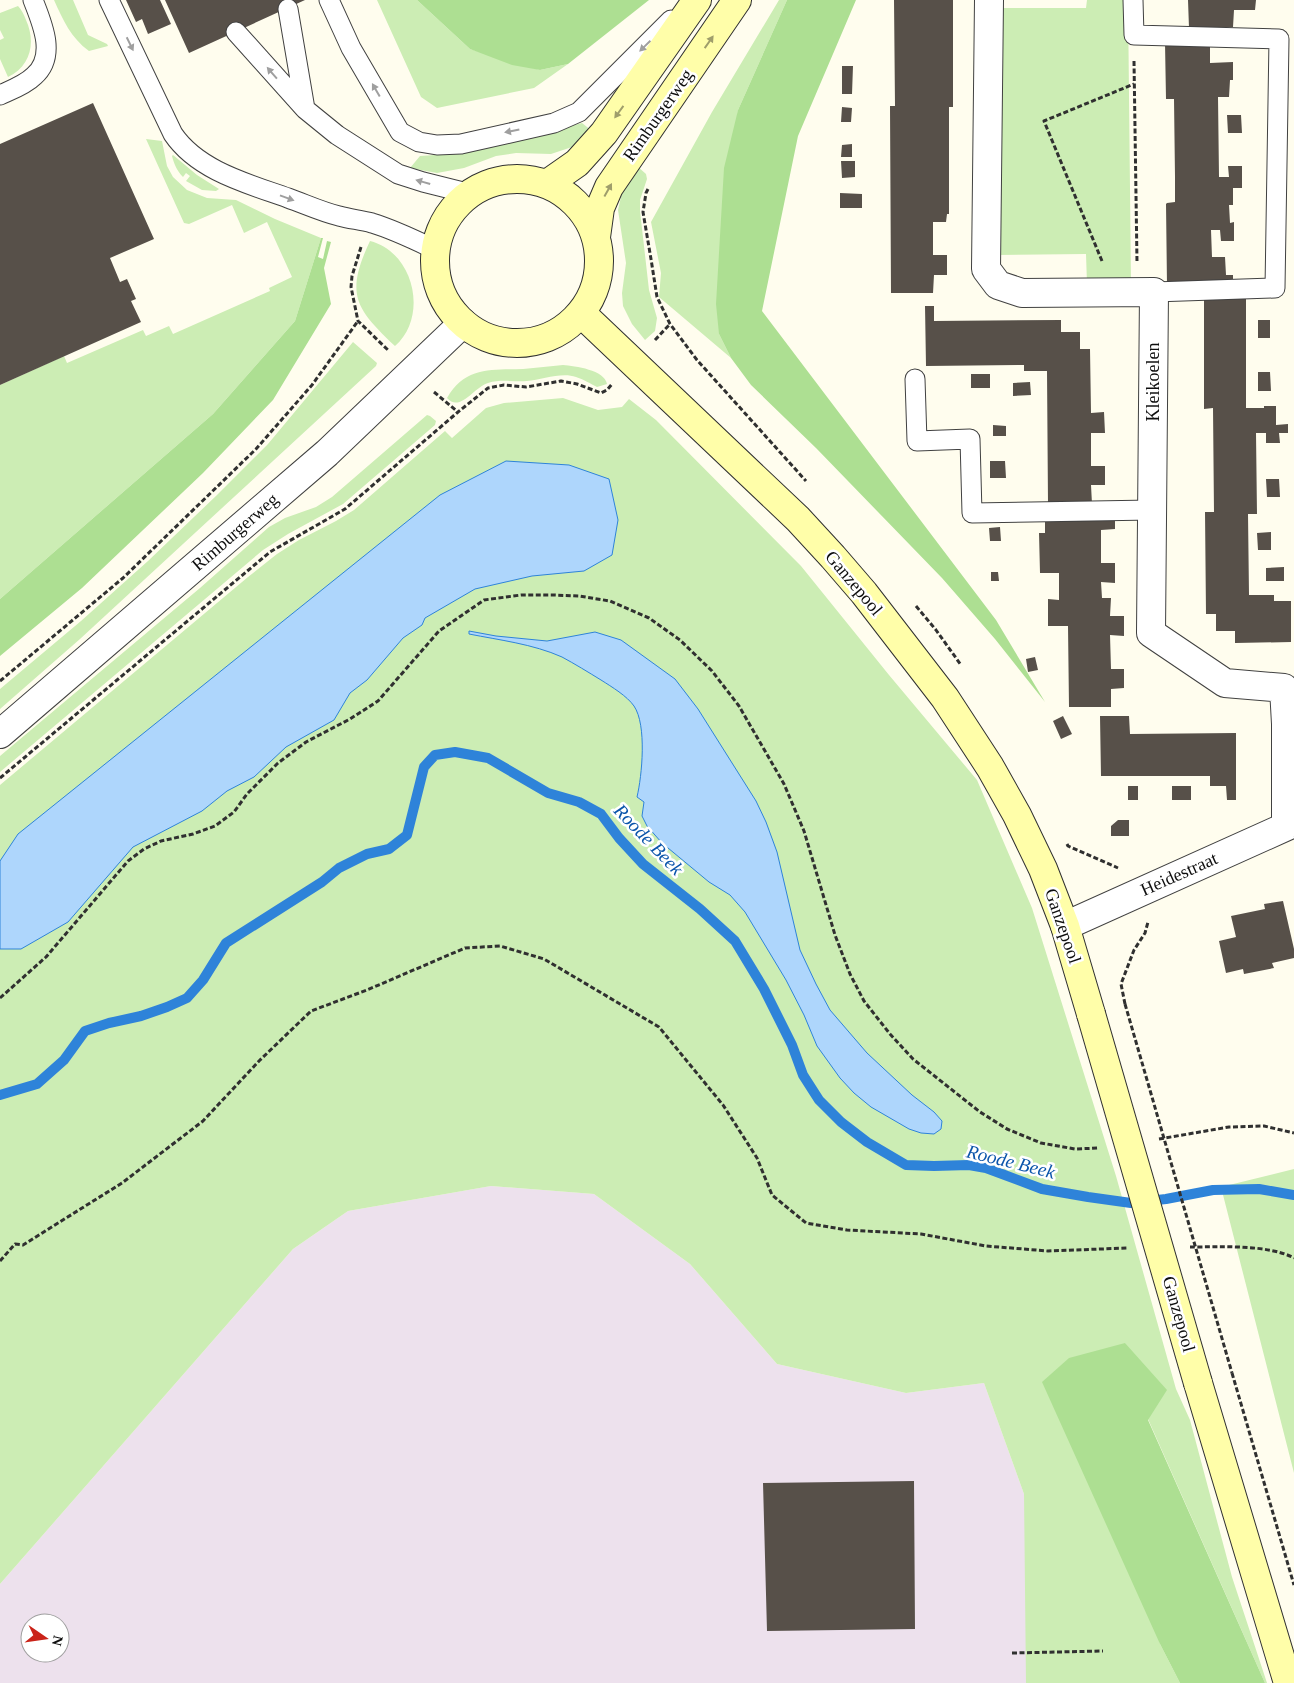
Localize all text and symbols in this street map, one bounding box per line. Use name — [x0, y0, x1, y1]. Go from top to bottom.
one-way arrow — [704, 35, 714, 48]
one-way arrow — [126, 37, 134, 51]
one-way arrow — [639, 40, 651, 52]
street label: Rimburgerweg — [619, 65, 697, 165]
one-way arrow — [267, 66, 278, 79]
one-way arrow — [371, 84, 380, 97]
one-way arrow — [614, 105, 624, 119]
one-way arrow — [504, 128, 520, 136]
one-way arrow — [416, 177, 431, 185]
one-way arrow — [603, 184, 612, 197]
one-way arrow — [280, 195, 295, 202]
street label: Kleikoelen — [1143, 343, 1163, 421]
street label: Rimburgerweg — [188, 489, 282, 575]
street label: Ganzepool — [821, 547, 887, 619]
water label: Roode Beek — [609, 799, 688, 879]
street label: Heidestraat — [1137, 848, 1221, 900]
street label: Ganzepool — [1041, 886, 1085, 966]
water label: Roode Beek — [964, 1140, 1058, 1183]
street label: Ganzepool — [1159, 1274, 1199, 1354]
north arrow — [20, 1613, 70, 1663]
text: N — [49, 1634, 66, 1647]

